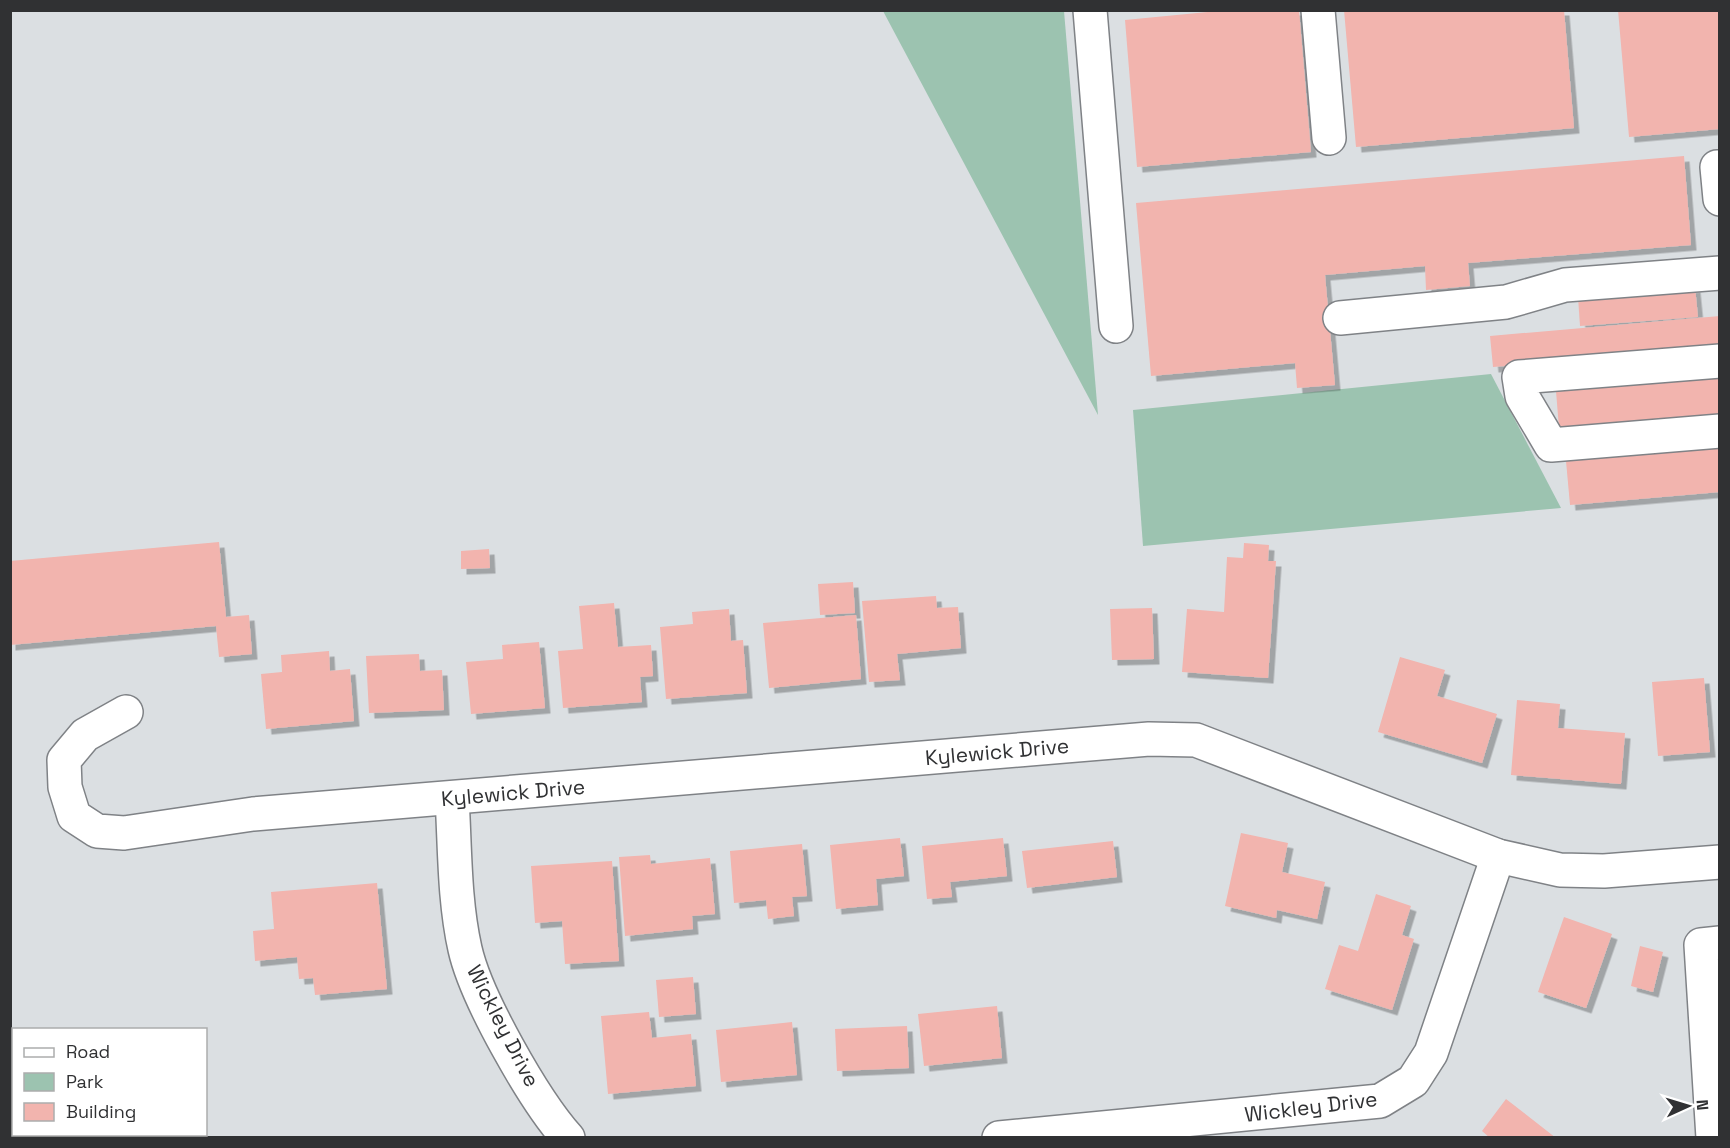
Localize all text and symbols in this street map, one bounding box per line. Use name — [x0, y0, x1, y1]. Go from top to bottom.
street label: Kylewick Drive — [924, 732, 1070, 771]
street label: Kylewick Drive — [440, 773, 586, 812]
street label: Wickley Drive — [461, 960, 546, 1091]
legend — [12, 1028, 207, 1136]
text: Road — [66, 1040, 110, 1063]
text: Park — [66, 1070, 104, 1093]
north arrow — [1658, 1076, 1718, 1136]
street label: Wickley Drive — [1243, 1085, 1379, 1128]
text: N — [1692, 1099, 1713, 1111]
text: Building — [66, 1100, 136, 1123]

